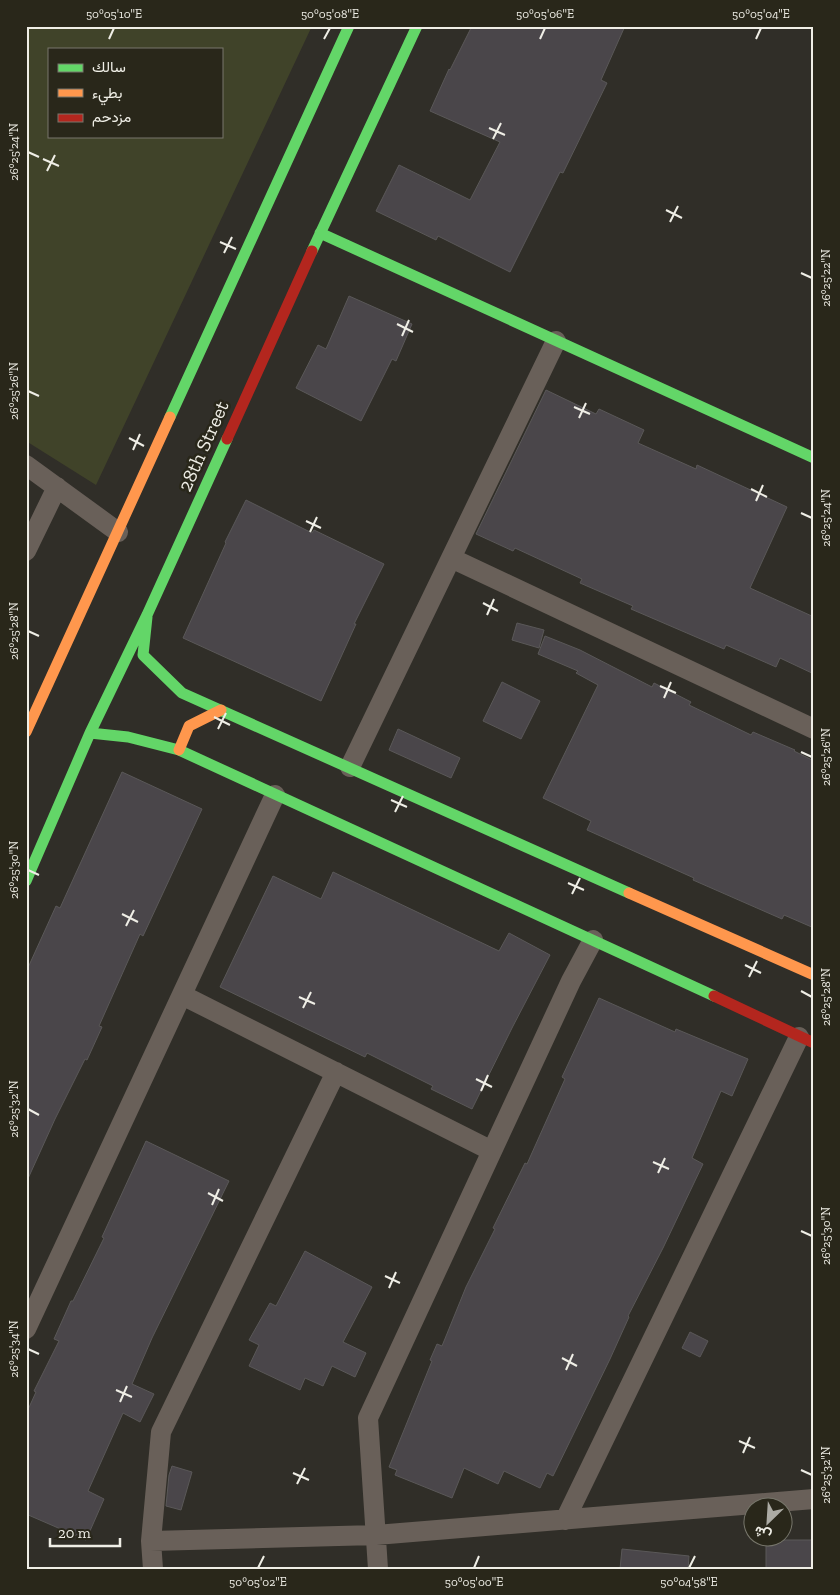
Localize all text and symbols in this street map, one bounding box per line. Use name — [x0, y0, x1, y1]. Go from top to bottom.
text: 50°05'10"E — [86, 7, 142, 21]
text: 50°05'08"E — [301, 7, 359, 21]
text: 50°05'06"E — [516, 7, 574, 21]
text: 50°05'04"E — [732, 7, 790, 21]
legend — [48, 48, 222, 138]
text: سالك — [92, 58, 126, 76]
text: بطيء — [92, 84, 122, 106]
text: مزدحم — [92, 108, 131, 127]
text: 26°25'24"N — [7, 123, 21, 181]
text: 26°25'22"N — [819, 249, 833, 307]
text: 26°25'26"N — [7, 362, 21, 420]
street label: 28th Street — [172, 396, 234, 495]
text: 26°25'24"N — [819, 489, 833, 547]
text: 26°25'28"N — [7, 602, 21, 660]
text: 26°25'26"N — [819, 728, 833, 786]
text: 26°25'30"N — [7, 841, 21, 899]
text: 26°25'28"N — [819, 968, 833, 1026]
text: 26°25'32"N — [7, 1080, 21, 1138]
text: 26°25'30"N — [819, 1207, 833, 1265]
text: 26°25'34"N — [7, 1320, 21, 1378]
text: 26°25'32"N — [819, 1446, 833, 1504]
north arrow — [742, 1498, 792, 1548]
scale bar — [50, 1515, 120, 1547]
text: ش — [751, 1522, 774, 1545]
text: 20 m — [58, 1524, 91, 1542]
text: 50°05'02"E — [229, 1575, 287, 1589]
text: 50°05'00"E — [445, 1575, 503, 1589]
text: 50°04'58"E — [660, 1575, 718, 1589]

